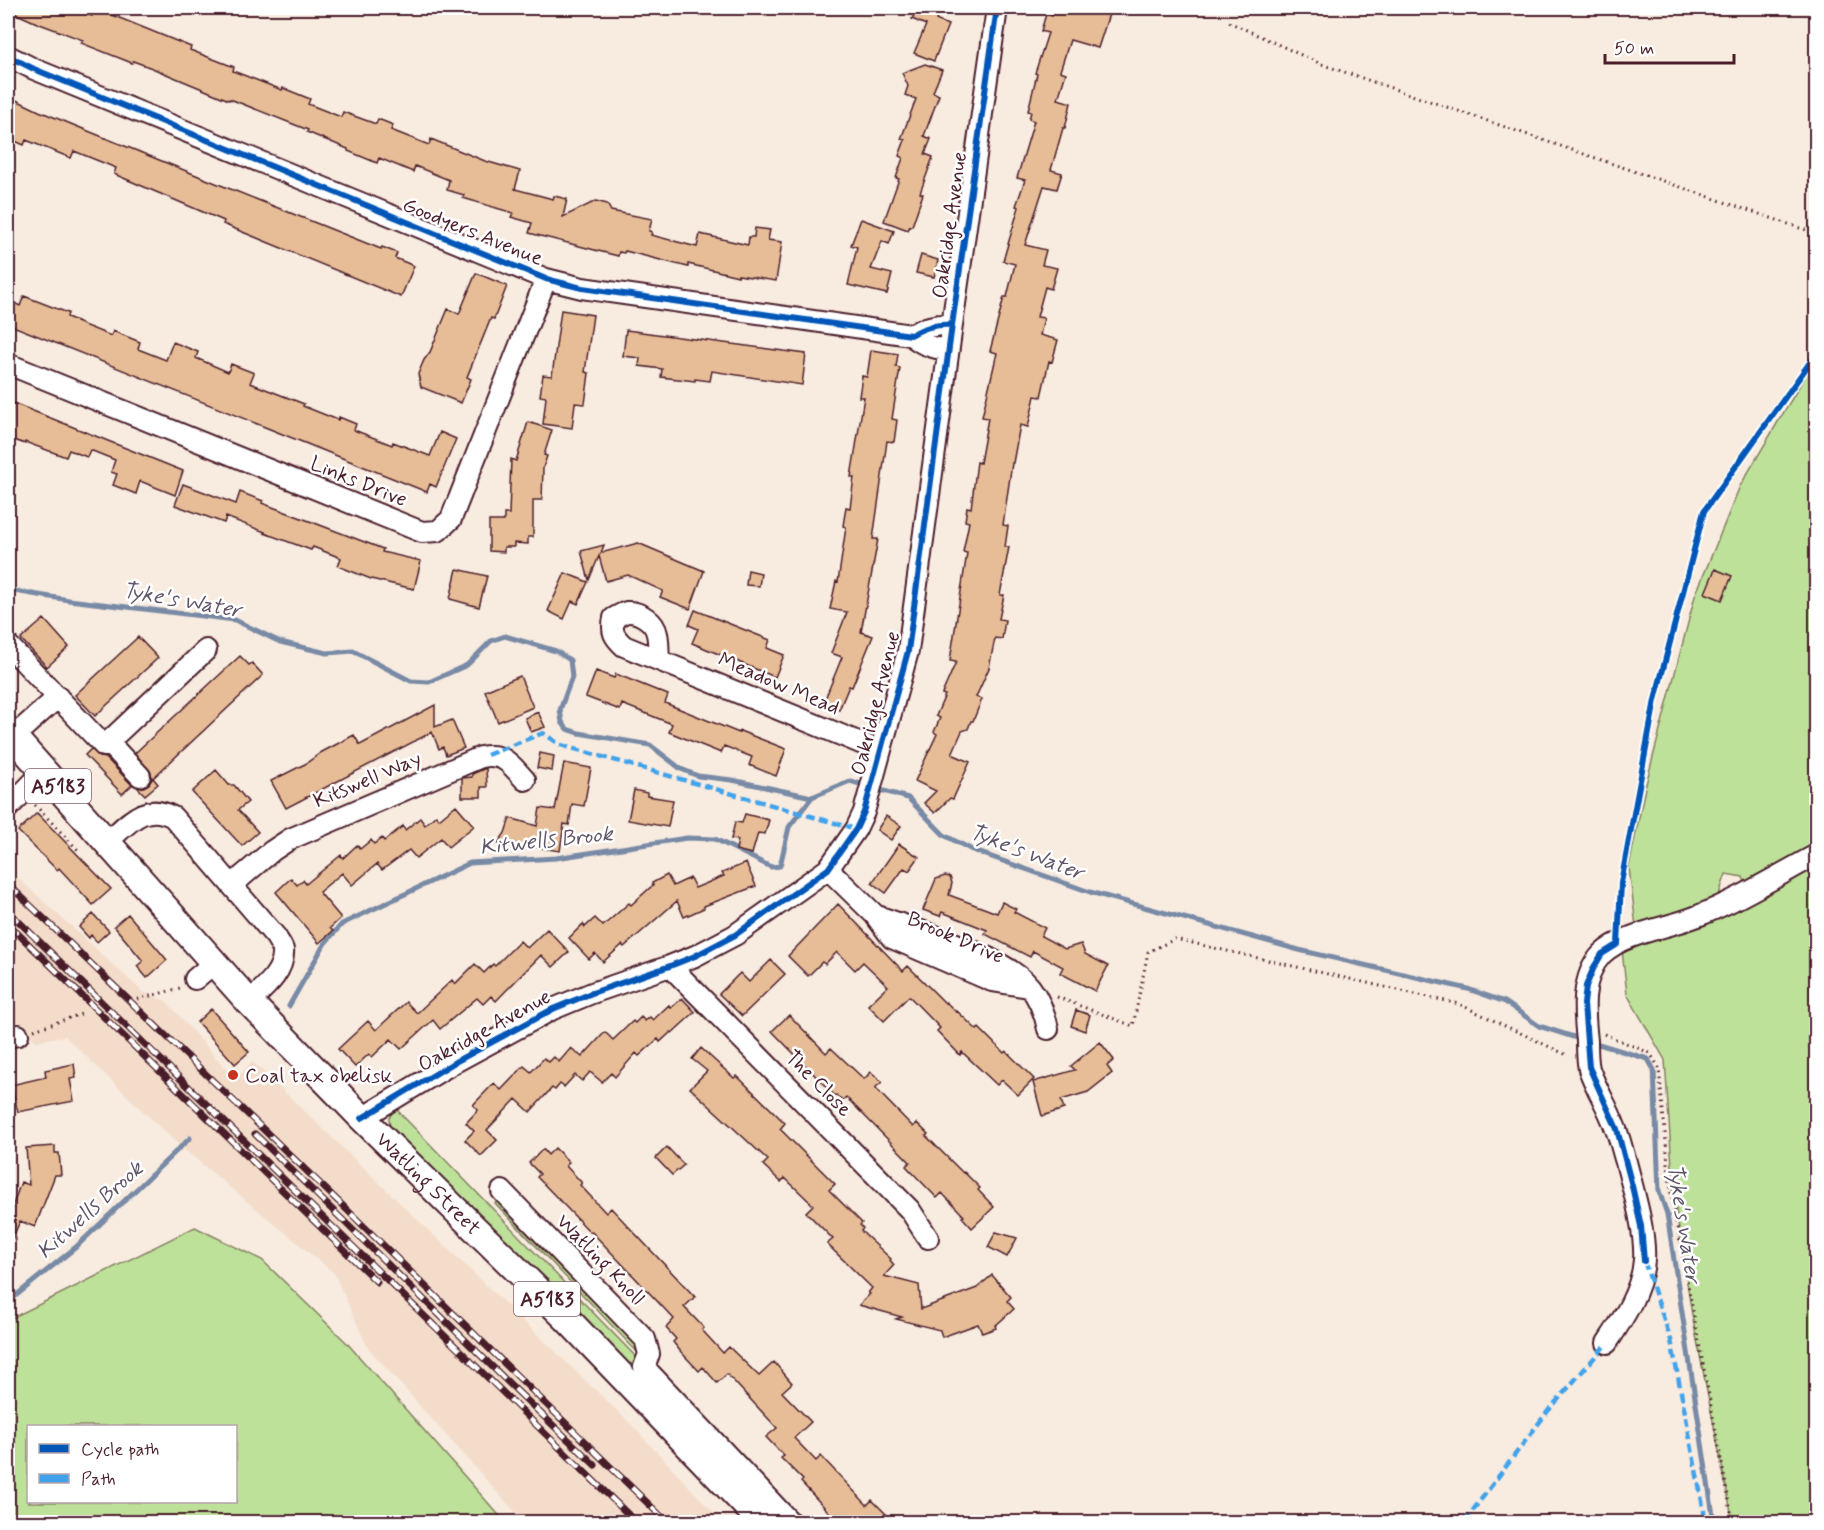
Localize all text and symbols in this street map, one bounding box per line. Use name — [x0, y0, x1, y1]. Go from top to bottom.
scale bar — [1605, 27, 1734, 65]
text: 50 m — [1614, 37, 1654, 61]
street label: Oakridge Avenue — [926, 150, 974, 300]
street label: Goodyers Avenue — [398, 191, 547, 273]
street label: Links Drive — [306, 450, 411, 514]
water label: Tyke's Water — [120, 577, 246, 626]
street label: Oakridge Avenue — [844, 628, 907, 778]
street label: Meadow Mead — [714, 646, 844, 722]
street label: Kitswell Way — [309, 745, 426, 815]
road number: A5183 — [25, 769, 91, 803]
water label: Tyke's Water — [965, 818, 1090, 888]
water label: Kitwells Brook — [478, 820, 616, 862]
street label: Brook Drive — [903, 905, 1008, 971]
street label: Oakridge Avenue — [413, 983, 556, 1079]
street label: The Close — [779, 1044, 858, 1123]
place label: Coal tax obelisk — [245, 1062, 392, 1090]
marker: Coal tax obelisk — [226, 1068, 240, 1082]
street label: Watling Street — [369, 1126, 487, 1242]
water label: Kitwells Brook — [31, 1154, 151, 1266]
water label: Tyke's Water — [1660, 1162, 1707, 1288]
street label: Watling Knoll — [548, 1208, 651, 1313]
road number: A5183 — [514, 1282, 580, 1316]
legend — [27, 1425, 237, 1503]
text: Cycle path — [81, 1438, 159, 1462]
text: Path — [81, 1468, 116, 1492]

